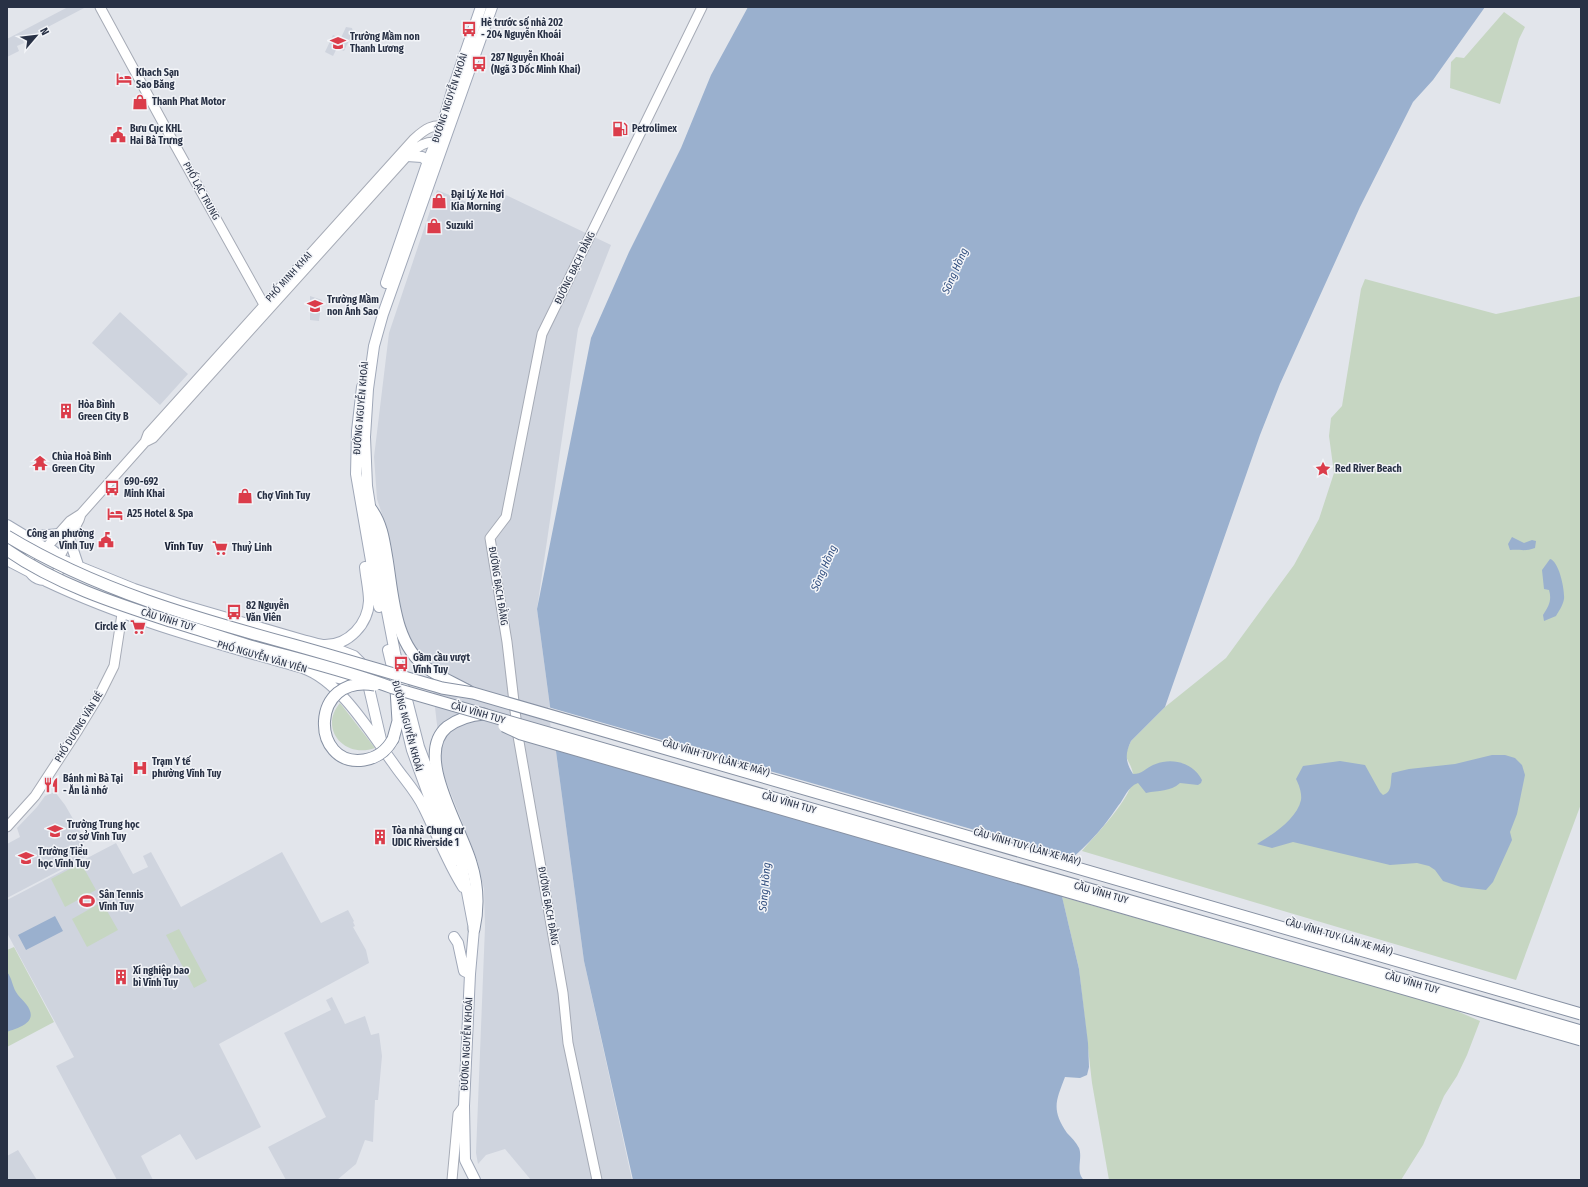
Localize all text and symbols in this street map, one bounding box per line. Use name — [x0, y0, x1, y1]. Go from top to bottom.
north arrow — [16, 16, 56, 56]
place label: Hè trước số nhà 202 - 204 Nguyễn Khoái — [481, 16, 563, 41]
bus stop icon: Hè trước số nhà 202 - 204 Nguyễn Khoái — [460, 20, 478, 38]
text: N — [37, 26, 52, 38]
place label: Trường Mầm non Thanh Lương — [350, 30, 420, 55]
school or university icon: Trường Mầm non Thanh Lương — [329, 34, 347, 52]
place label: 287 Nguyễn Khoái (Ngã 3 Dốc Minh Khai) — [490, 50, 580, 76]
street label: ĐƯỜNG NGUYỄN KHOÁI — [428, 51, 470, 144]
bus stop icon: 287 Nguyễn Khoái (Ngã 3 Dốc Minh Khai) — [470, 55, 488, 73]
place label: Khach Sạn Sao Băng — [136, 67, 179, 91]
hotel icon: Khach Sạn Sao Băng — [115, 70, 133, 88]
shop icon: Thanh Phat Motor — [131, 93, 149, 111]
place label: Thanh Phat Motor — [152, 96, 226, 108]
fuel station icon: Petrolimex — [611, 120, 629, 138]
place label: Bưu Cục KHL Hai Bà Trưng — [130, 123, 183, 147]
place label: Petrolimex — [632, 123, 677, 135]
public building icon: Bưu Cục KHL Hai Bà Trưng — [109, 126, 127, 144]
street label: PHỐ LẠC TRUNG — [180, 158, 225, 222]
place label: Đại Lý Xe Hơi Kia Morning — [451, 188, 504, 213]
shop icon: Đại Lý Xe Hơi Kia Morning — [430, 192, 448, 210]
shop icon: Suzuki — [425, 217, 443, 235]
place label: Suzuki — [446, 220, 474, 232]
street label: ĐƯỜNG BẠCH ĐẰNG — [549, 228, 598, 306]
water label: Sông Hồng — [939, 246, 971, 297]
street label: PHỐ MINH KHAI — [261, 247, 315, 305]
place label: Trường Mầm non Ánh Sao — [327, 293, 379, 318]
school or university icon: Trường Mầm non Ánh Sao — [306, 297, 324, 315]
street label: ĐƯỜNG NGUYỄN KHOÁI — [349, 361, 371, 455]
place label: Hòa Bình Green City B — [78, 398, 129, 423]
building icon: Hòa Bình Green City B — [57, 402, 75, 420]
place label: Chùa Hoà Bình Green City — [52, 450, 112, 475]
temple icon: Chùa Hoà Bình Green City — [31, 454, 49, 472]
place icon: Red River Beach — [1314, 460, 1332, 478]
place label: Red River Beach — [1335, 463, 1402, 475]
place label: 690-692 Minh Khai — [124, 476, 165, 500]
bus stop icon: 690-692 Minh Khai — [103, 479, 121, 497]
shop icon: Chợ Vĩnh Tuy — [236, 487, 254, 505]
place label: Chợ Vĩnh Tuy — [257, 490, 310, 502]
hotel icon: A25 Hotel & Spa — [106, 505, 124, 523]
place label: A25 Hotel & Spa — [126, 508, 193, 520]
place label: Công an phường Vĩnh Tuy — [27, 527, 94, 552]
public building icon: Công an phường Vĩnh Tuy — [97, 531, 115, 549]
supermarket icon: Thuỷ Linh — [211, 539, 229, 557]
district label: Vĩnh Tuy — [164, 540, 204, 553]
place label: Thuỷ Linh — [232, 541, 272, 554]
water label: Sông Hồng — [808, 543, 840, 594]
street label: ĐƯỜNG BẠCH ĐẰNG — [486, 545, 513, 627]
place label: 82 Nguyễn Văn Viên — [245, 598, 289, 624]
street label: CẦU VĨNH TUY — [139, 603, 197, 634]
bus stop icon: 82 Nguyễn Văn Viên — [225, 603, 243, 621]
supermarket icon: Circle K — [129, 618, 147, 636]
place label: Circle K — [95, 621, 126, 633]
street label: PHỐ NGUYỄN VĂN VIÊN — [216, 636, 309, 676]
place label: Gầm cầu vượt Vĩnh Tuy — [412, 651, 470, 676]
bus stop icon: Gầm cầu vượt Vĩnh Tuy — [392, 655, 410, 673]
street label: ĐƯỜNG NGUYỄN KHOÁI — [389, 679, 427, 773]
street label: PHỐ DƯƠNG VĂN BÉ — [50, 688, 106, 765]
street label: CẦU VĨNH TUY — [449, 697, 507, 727]
street label: CẦU VĨNH TUY (LÀN XE MÁY) — [661, 734, 772, 779]
place label: Trạm Y tế phường Vĩnh Tuy — [152, 755, 222, 780]
hospital icon: Trạm Y tế phường Vĩnh Tuy — [131, 759, 149, 777]
place label: Bánh mì Bà Tại - Ăn là nhớ — [63, 772, 123, 797]
restaurant icon: Bánh mì Bà Tại - Ăn là nhớ — [42, 776, 60, 794]
street label: CẦU VĨNH TUY — [760, 787, 818, 817]
place label: Trường Trung học cơ sở Vĩnh Tuy — [67, 818, 140, 843]
school or university icon: Trường Trung học cơ sở Vĩnh Tuy — [46, 822, 64, 840]
street label: CẦU VĨNH TUY (LÀN XE MÁY) — [972, 823, 1083, 868]
place label: Tòa nhà Chung cư UDIC Riverside 1 — [392, 824, 465, 849]
building icon: Tòa nhà Chung cư UDIC Riverside 1 — [371, 828, 389, 846]
place label: Trường Tiểu học Vĩnh Tuy — [38, 844, 90, 870]
school or university icon: Trường Tiểu học Vĩnh Tuy — [17, 849, 35, 867]
water label: Sông Hồng — [756, 862, 774, 913]
street label: ĐƯỜNG BẠCH ĐẰNG — [535, 865, 564, 947]
street label: CẦU VĨNH TUY — [1072, 877, 1130, 907]
place label: Sân Tennis Vĩnh Tuy — [98, 889, 144, 913]
sports icon: Sân Tennis Vĩnh Tuy — [78, 892, 96, 910]
street label: CẦU VĨNH TUY (LÀN XE MÁY) — [1284, 913, 1395, 958]
place label: Xí nghiệp bao bì Vĩnh Tuy — [132, 964, 190, 989]
street label: CẦU VĨNH TUY — [1383, 967, 1441, 997]
building icon: Xí nghiệp bao bì Vĩnh Tuy — [112, 968, 130, 986]
street label: ĐƯỜNG NGUYỄN KHOÁI — [457, 997, 475, 1091]

